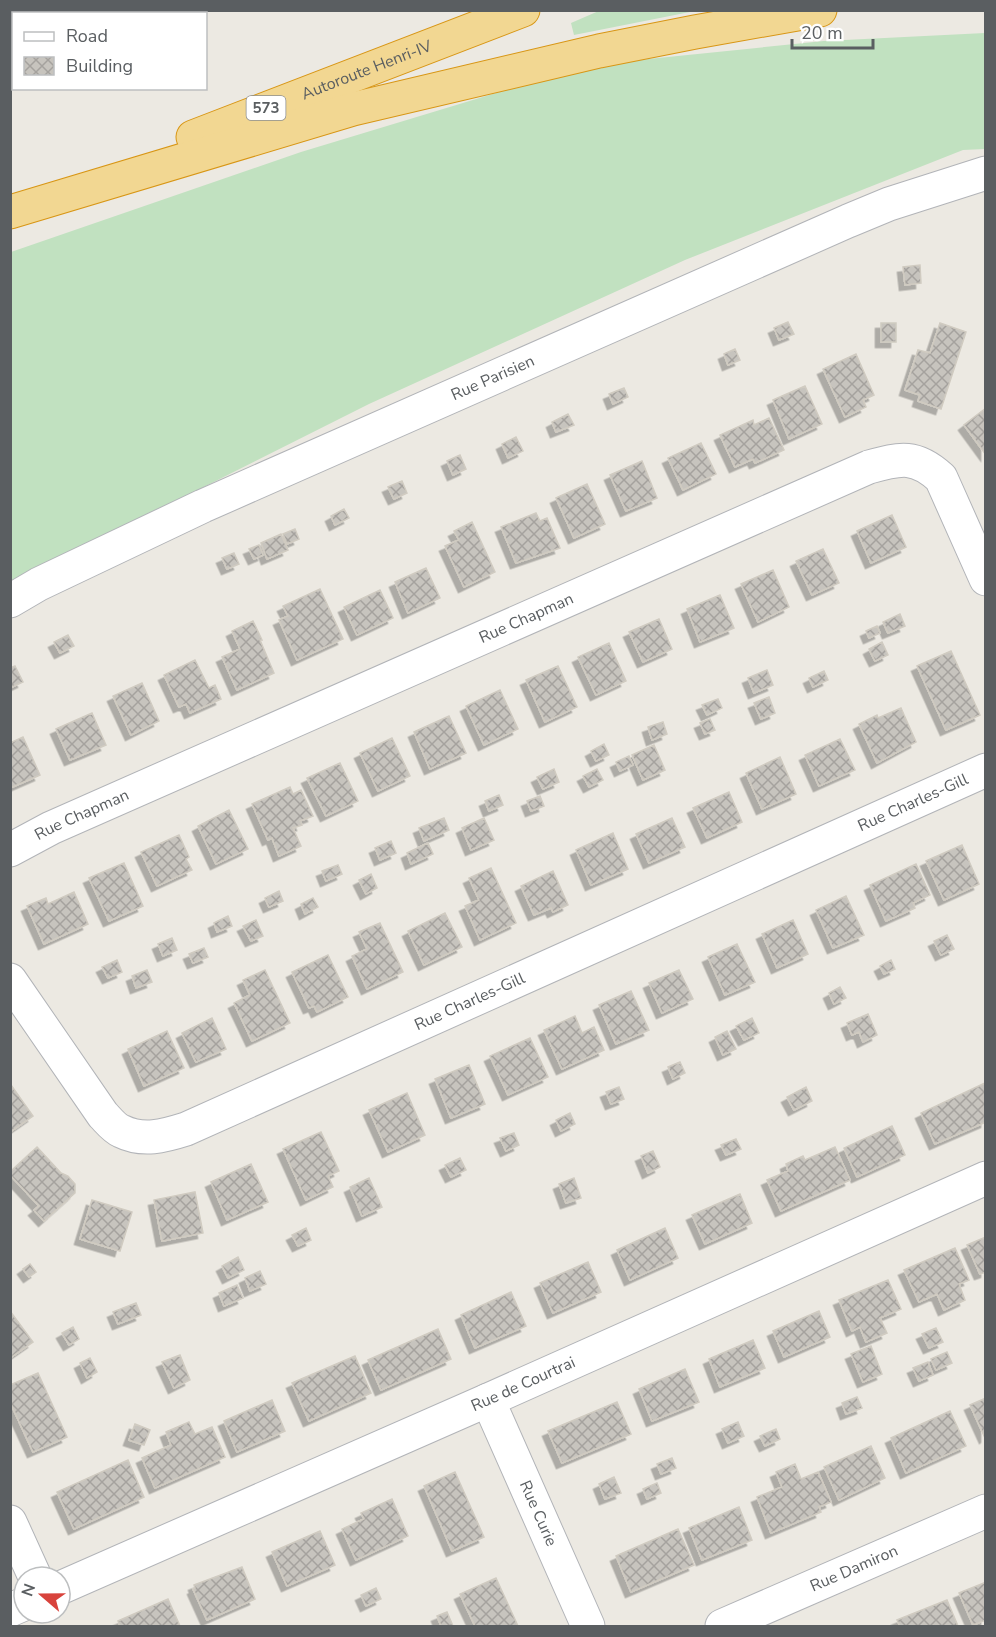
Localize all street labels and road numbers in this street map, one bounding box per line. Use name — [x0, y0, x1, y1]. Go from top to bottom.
street label: Autoroute Henri-IV — [298, 35, 436, 105]
road number: 573 — [246, 96, 286, 120]
street label: Rue Parisien — [448, 350, 538, 406]
street label: Rue Chapman — [475, 588, 577, 649]
street label: Rue Charles-Gill — [854, 768, 972, 837]
street label: Rue Chapman — [31, 784, 132, 846]
street label: Rue Charles-Gill — [411, 967, 529, 1036]
street label: Rue de Courtrai — [468, 1351, 579, 1417]
street label: Rue Curie — [514, 1477, 562, 1550]
street label: Rue Damiron — [807, 1540, 901, 1597]

